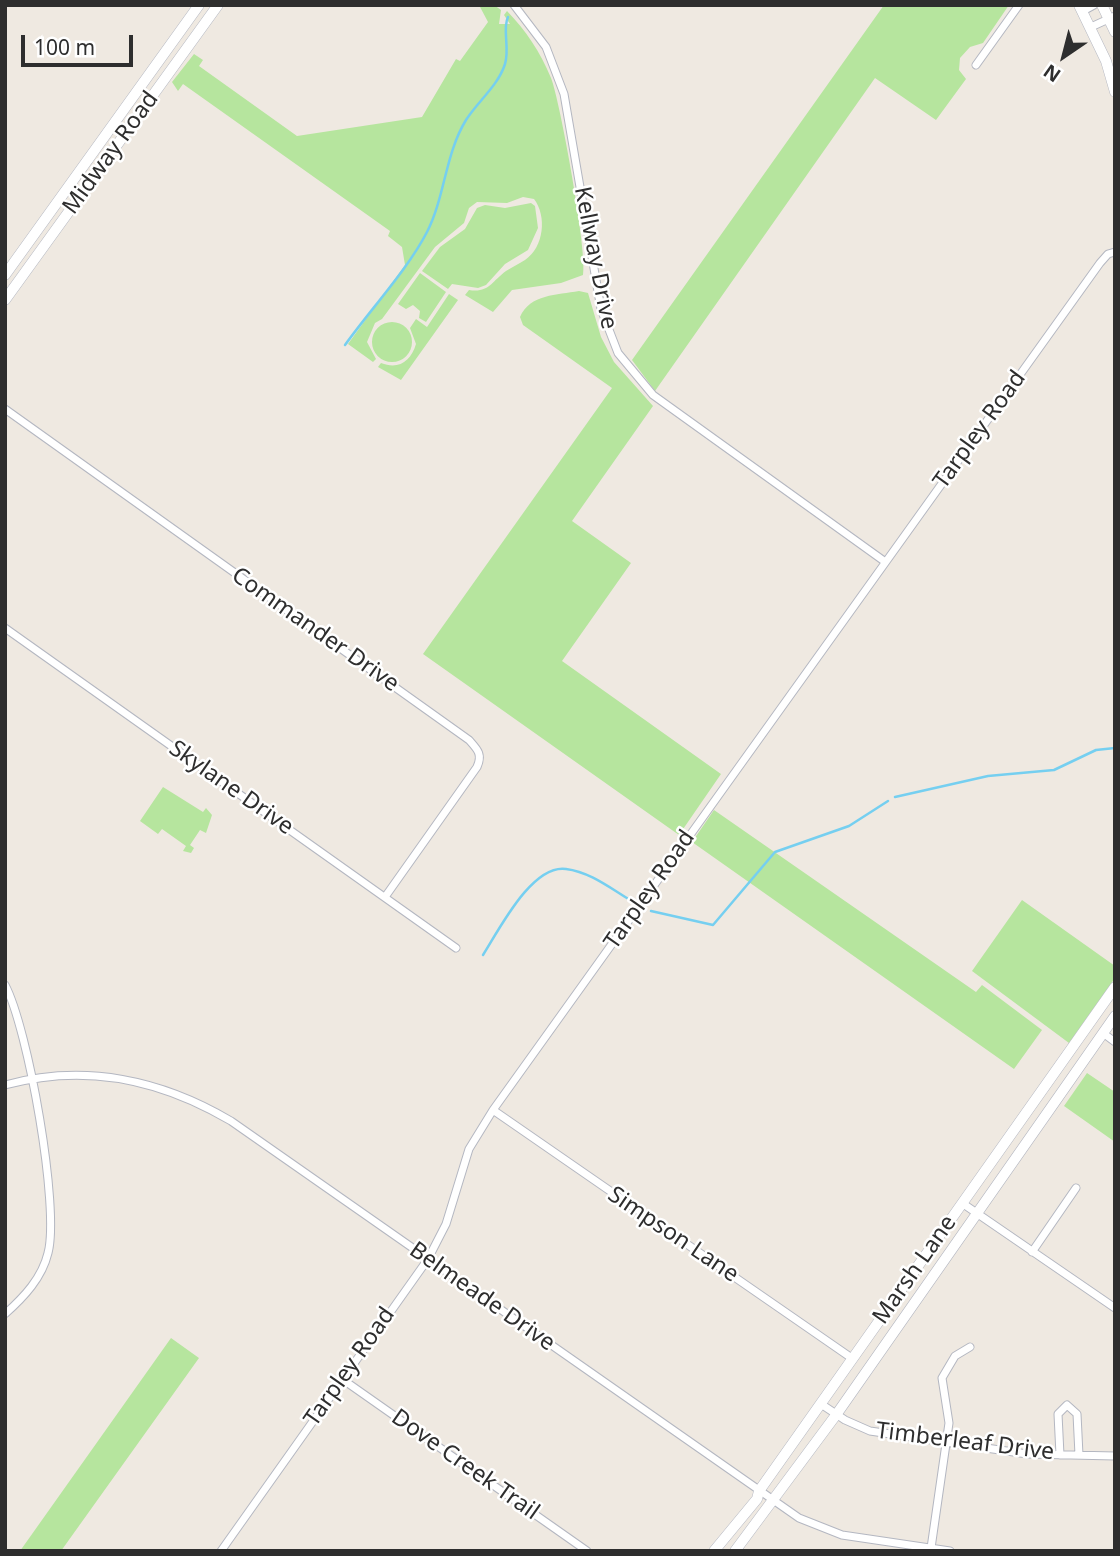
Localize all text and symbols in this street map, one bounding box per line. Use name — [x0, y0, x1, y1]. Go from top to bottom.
scale bar — [24, 21, 136, 65]
north arrow — [1029, 21, 1099, 91]
text: 100 m — [34, 33, 95, 61]
text: N — [1038, 58, 1066, 88]
street label: Midway Road — [57, 86, 165, 220]
street label: Kellway Drive — [568, 184, 622, 332]
street label: Tarpley Road — [928, 366, 1032, 494]
street label: Commander Drive — [226, 562, 404, 698]
street label: Skylane Drive — [163, 735, 299, 841]
street label: Tarpley Road — [599, 825, 701, 955]
street label: Simpson Lane — [602, 1181, 744, 1289]
street label: Marsh Lane — [867, 1210, 963, 1330]
street label: Belmeade Drive — [404, 1237, 560, 1357]
street label: Tarpley Road — [299, 1302, 401, 1432]
street label: Dove Creek Trail — [386, 1404, 544, 1526]
street label: Timberleaf Drive — [874, 1417, 1056, 1467]

